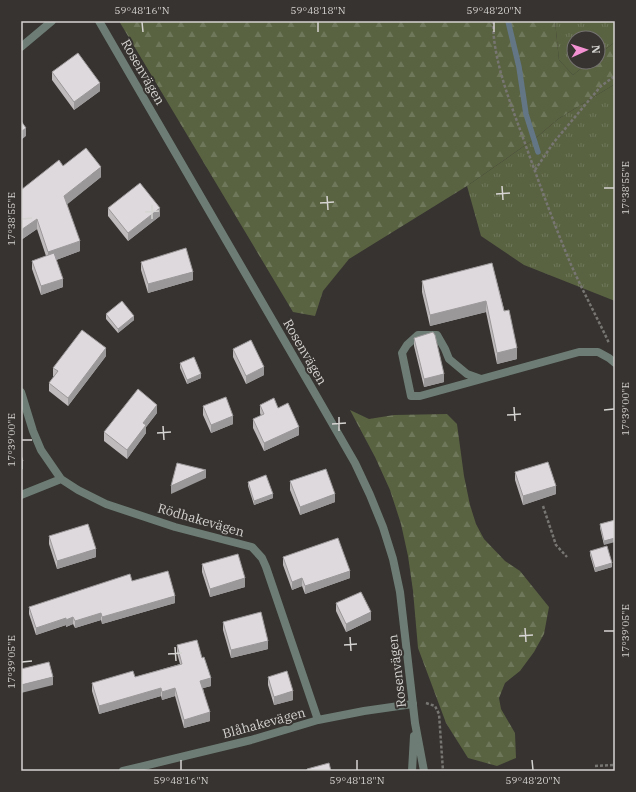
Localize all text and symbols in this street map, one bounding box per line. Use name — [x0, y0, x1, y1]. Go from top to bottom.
text: 59°48'16"N — [115, 4, 170, 17]
text: 59°48'18"N — [291, 4, 346, 17]
text: 59°48'20"N — [467, 4, 522, 17]
north arrow — [566, 30, 606, 70]
street label: Rosenvägen — [117, 36, 169, 108]
text: N — [589, 45, 603, 54]
text: 17°38'55"E — [619, 161, 632, 215]
text: 17°38'55"E — [5, 192, 18, 246]
street label: Rosenvägen — [279, 316, 331, 388]
text: 17°39'00"E — [619, 382, 632, 436]
text: 17°39'00"E — [5, 413, 18, 467]
street label: Rödhakevägen — [156, 499, 246, 541]
text: 17°39'05"E — [619, 604, 632, 658]
street label: Rosenvägen — [384, 634, 410, 708]
text: 17°39'05"E — [5, 635, 18, 689]
street label: Blåhakevägen — [221, 704, 307, 742]
text: 59°48'16"N — [154, 774, 209, 787]
text: 59°48'18"N — [330, 774, 385, 787]
text: 59°48'20"N — [506, 774, 561, 787]

